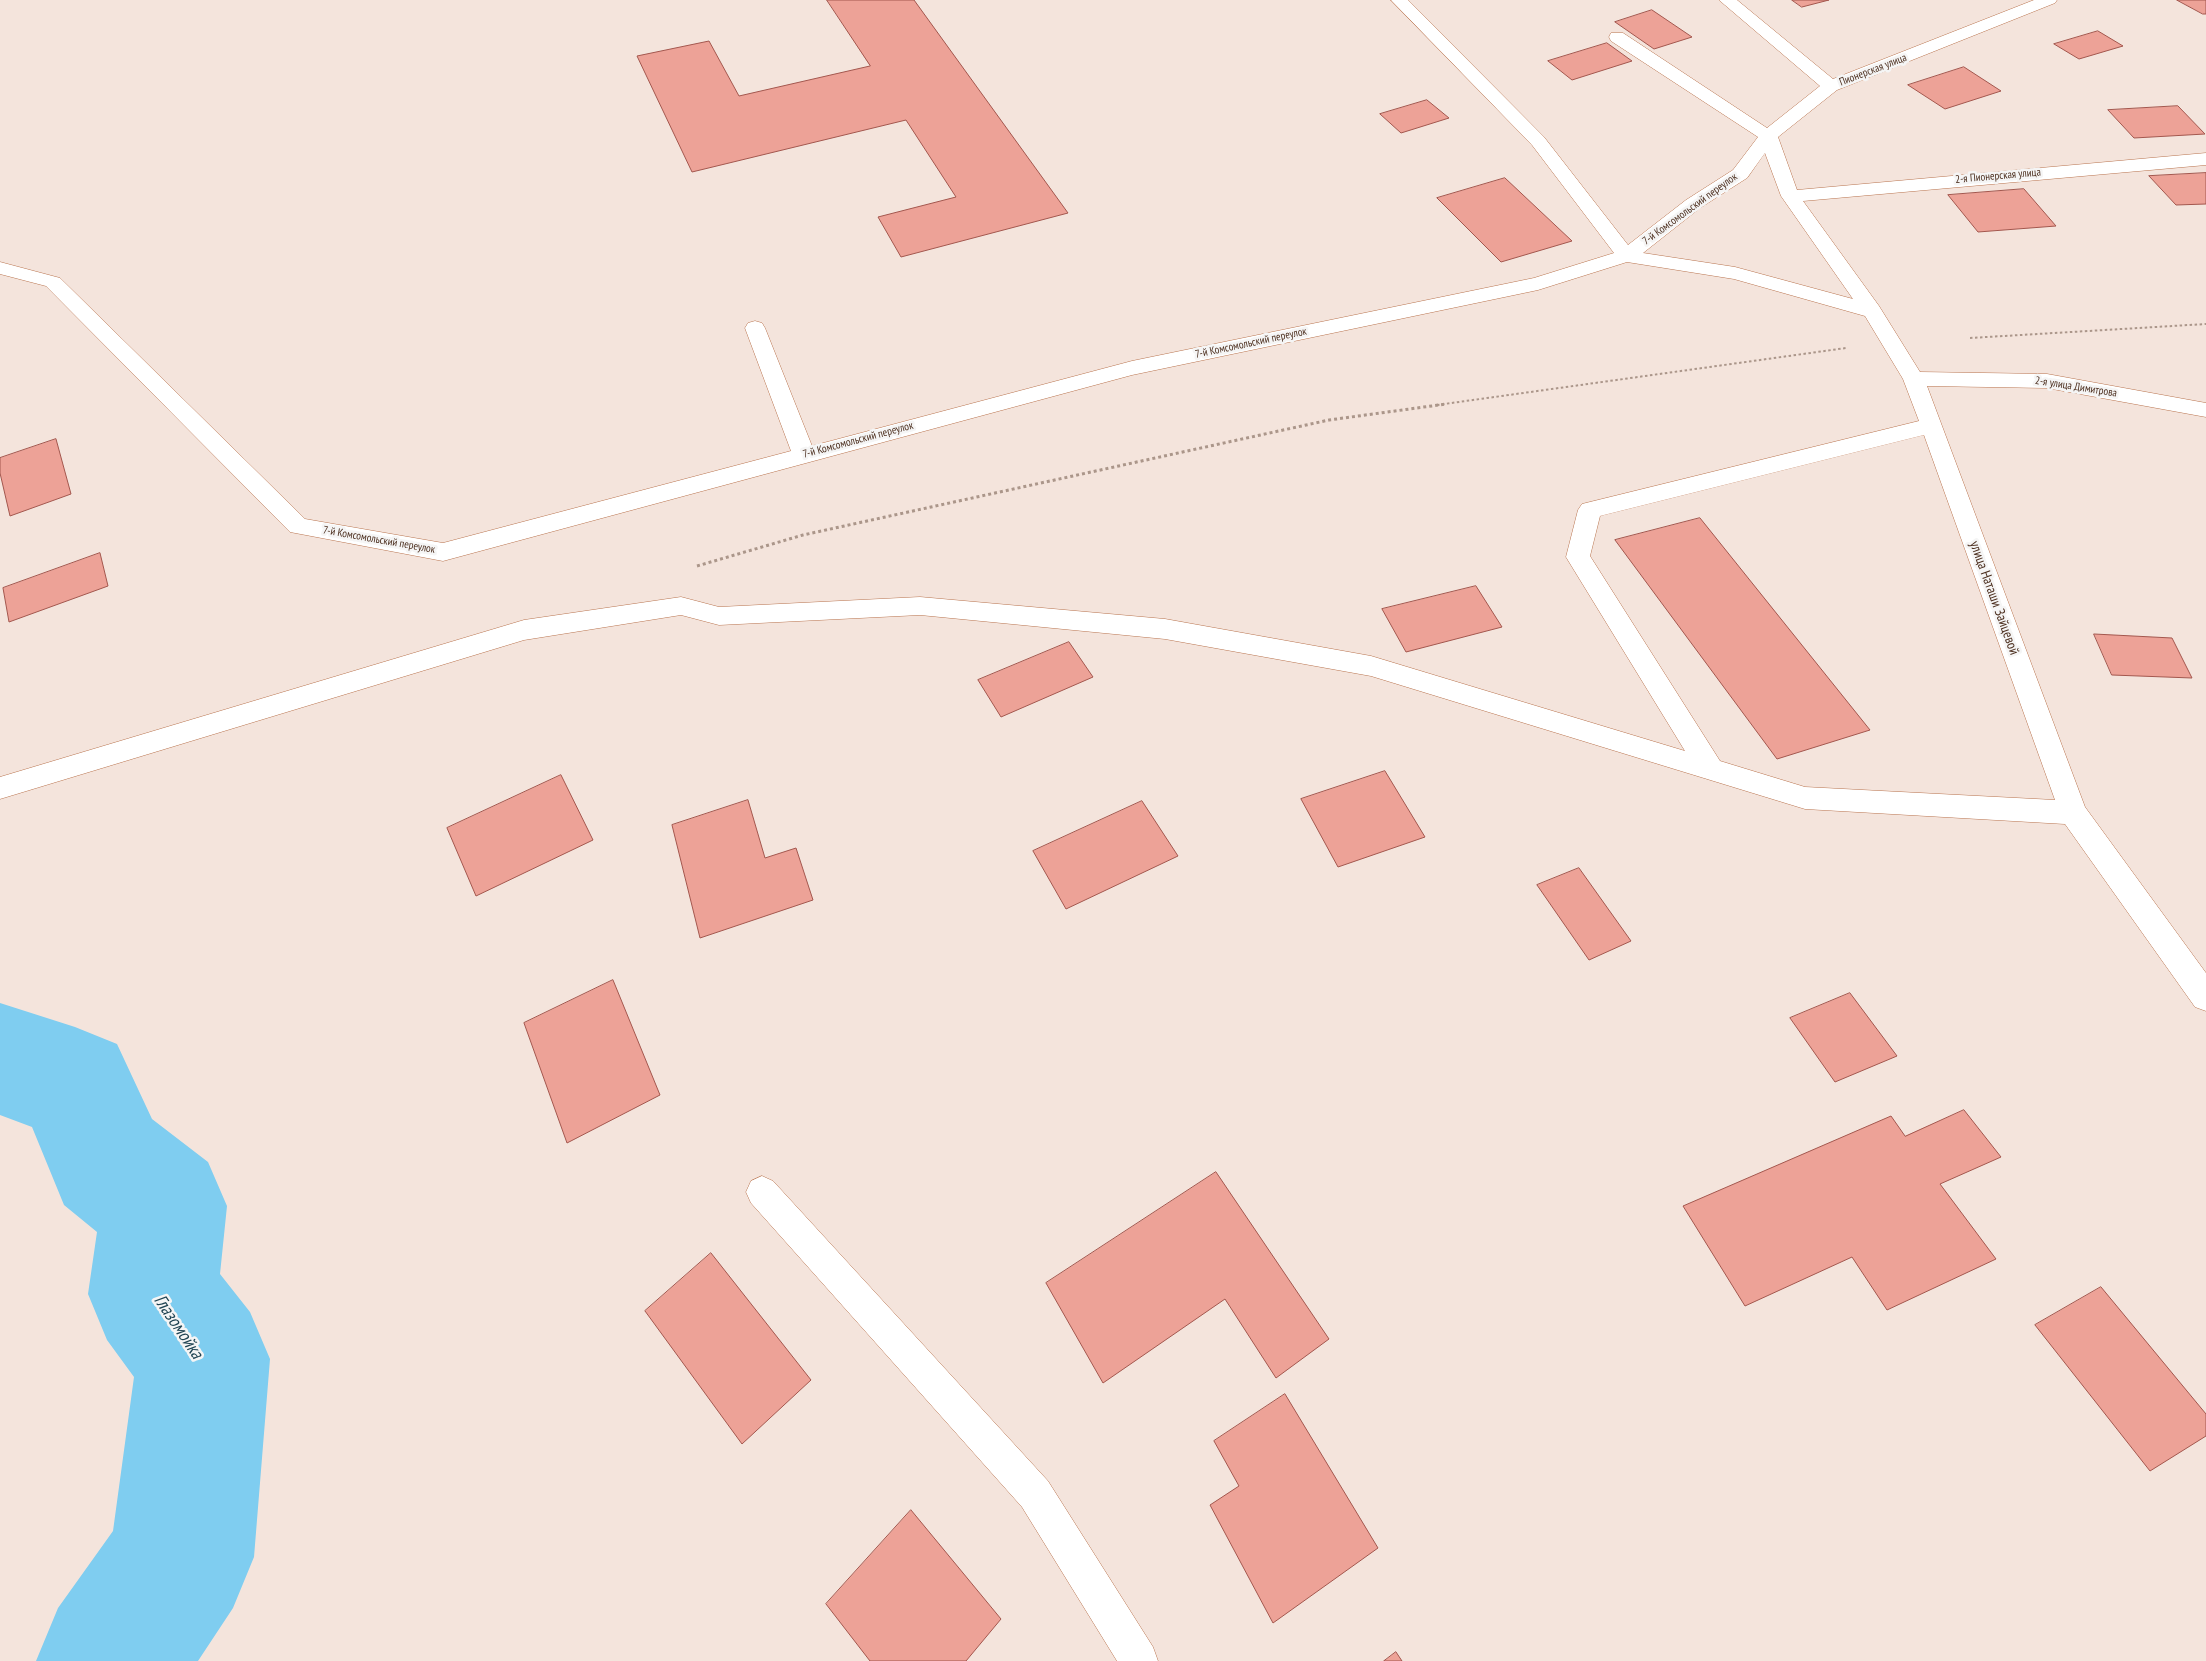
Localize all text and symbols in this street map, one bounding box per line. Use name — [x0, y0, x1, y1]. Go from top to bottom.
street label: Пионерская улица — [1837, 51, 1909, 89]
street label: 2-я Пионерская улица — [1955, 166, 2041, 186]
street label: 7-й Комсомольский переулок — [1640, 170, 1740, 248]
street label: 7-й Комсомольский переулок — [1194, 325, 1308, 361]
street label: 2-я улица Димитрова — [2034, 374, 2118, 400]
street label: 7-й Комсомольский переулок — [801, 419, 915, 461]
street label: 7-й Комсомольский переулок — [322, 524, 436, 556]
street label: улица Наташи Зайцевой — [1966, 539, 2022, 657]
water label: Глазомойка — [149, 1291, 207, 1363]

